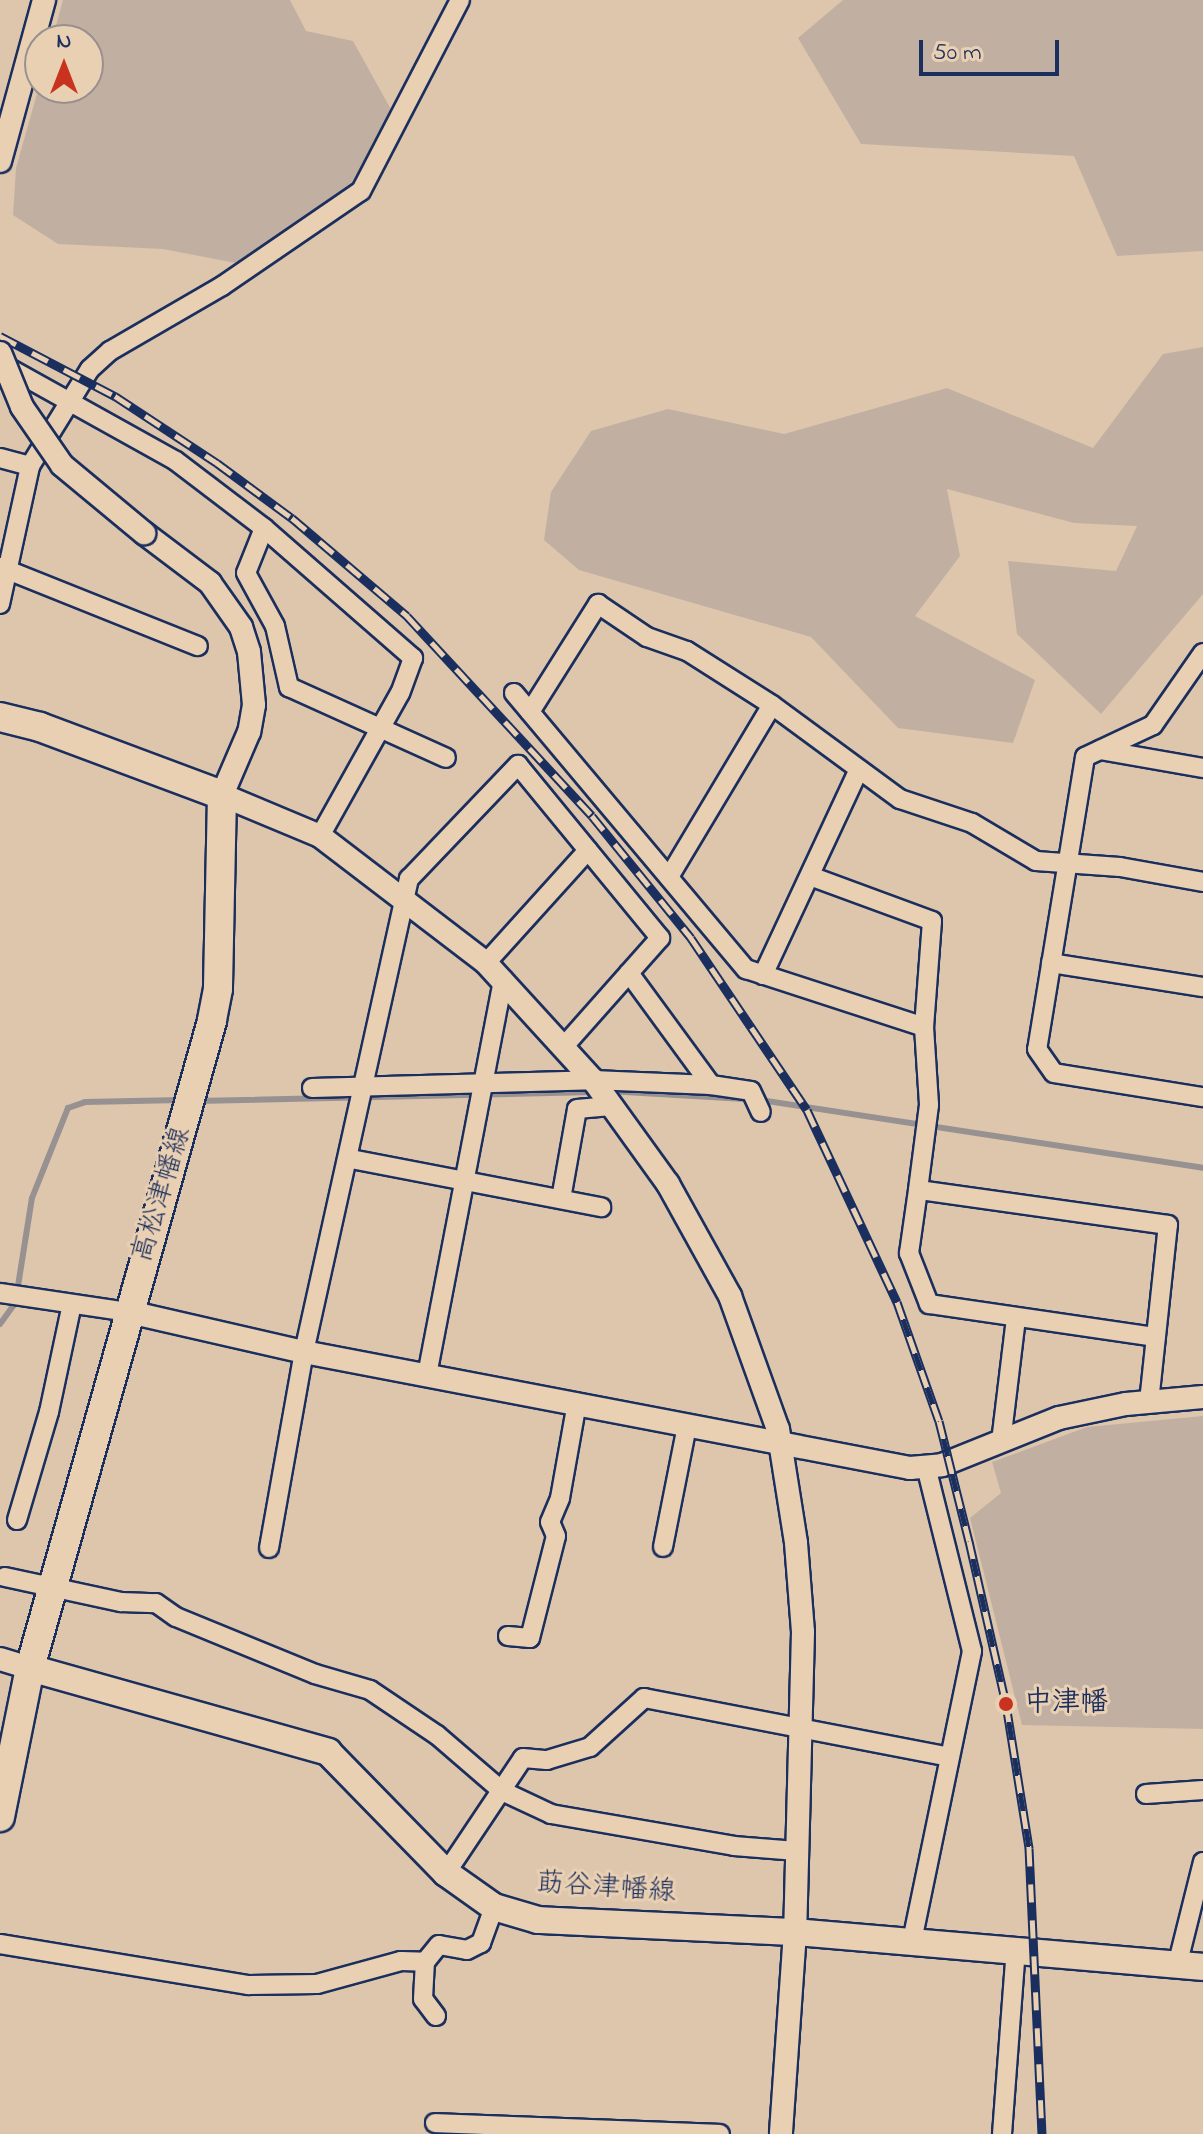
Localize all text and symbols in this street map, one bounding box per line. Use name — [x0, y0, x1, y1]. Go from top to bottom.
north arrow — [24, 24, 104, 104]
scale bar — [923, 24, 1063, 74]
text: N — [57, 26, 71, 58]
text: 50 m — [933, 36, 982, 71]
street label: 高松津幡線 — [126, 1123, 200, 1267]
place label: 中津幡 — [1024, 1687, 1108, 1721]
marker: 中津幡 — [995, 1693, 1017, 1715]
street label: 莇谷津幡線 — [535, 1867, 677, 1911]

